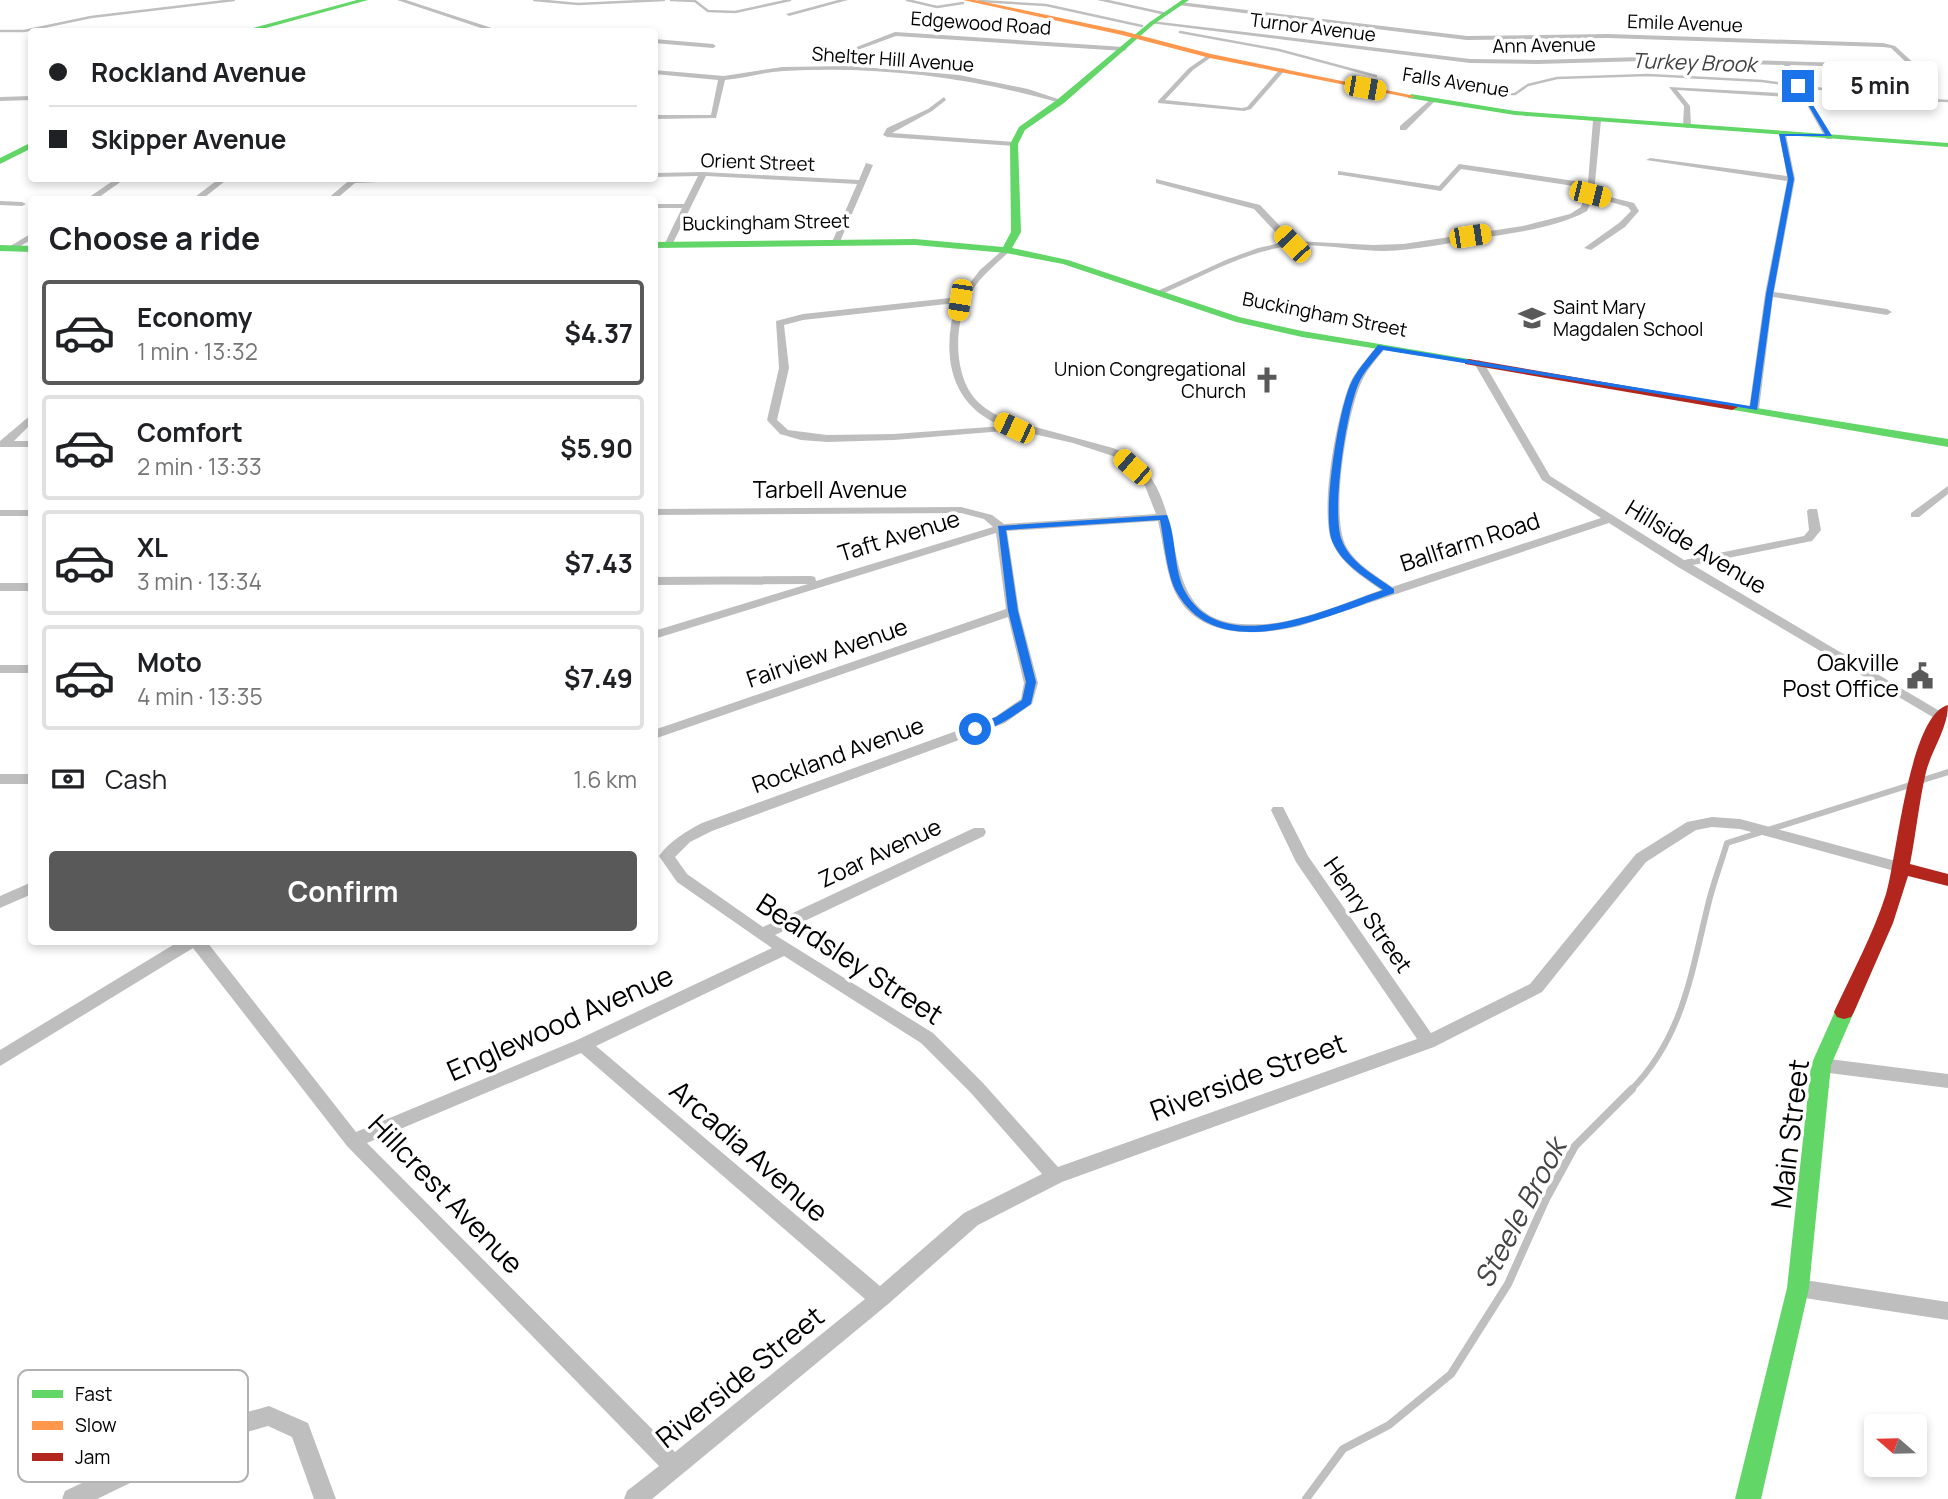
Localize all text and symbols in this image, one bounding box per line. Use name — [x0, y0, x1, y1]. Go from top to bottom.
street label: Edgewood Road — [910, 5, 1052, 41]
street label: Turnor Avenue — [1249, 6, 1377, 48]
street label: Emile Avenue — [1627, 8, 1743, 38]
street label: Ann Avenue — [1492, 31, 1596, 59]
street label: Shelter Hill Avenue — [811, 40, 975, 78]
water label: Turkey Brook — [1631, 46, 1759, 78]
text: Rockland Avenue — [91, 54, 306, 90]
street label: Falls Avenue — [1401, 61, 1511, 103]
callout: 5 min — [1822, 62, 1938, 110]
text: 5 min — [1850, 69, 1910, 101]
route end — [1782, 70, 1814, 102]
car — [1343, 74, 1388, 102]
text: Skipper Avenue — [91, 121, 286, 157]
street label: Orient Street — [700, 147, 816, 177]
car — [1568, 179, 1613, 209]
street label: Buckingham Street — [682, 208, 850, 236]
text: Choose a ride — [49, 216, 260, 260]
car — [1270, 222, 1315, 266]
car — [1448, 222, 1493, 250]
car — [947, 278, 974, 322]
street label: Buckingham Street — [1240, 285, 1410, 343]
place label: Saint Mary Magdalen School — [1553, 294, 1703, 342]
text: Economy — [137, 299, 252, 335]
icon: car — [53, 301, 116, 364]
school or university icon: Saint Mary Magdalen School — [1517, 303, 1547, 333]
text: $4.37 — [564, 315, 633, 351]
text: 1 min · 13:32 — [137, 335, 258, 367]
place label: Union Congregational Church — [1054, 356, 1246, 404]
church icon: Union Congregational Church — [1252, 365, 1282, 395]
car — [991, 410, 1038, 446]
text: Comfort — [137, 414, 243, 450]
icon: car — [53, 416, 116, 479]
text: $5.90 — [560, 430, 633, 466]
car — [1110, 445, 1155, 489]
text: 2 min · 13:33 — [137, 450, 262, 482]
street label: Tarbell Avenue — [753, 473, 907, 505]
street label: Hillside Avenue — [1620, 491, 1773, 601]
street label: Taft Avenue — [834, 501, 963, 569]
street label: Ballfarm Road — [1396, 503, 1544, 579]
text: XL — [137, 529, 168, 565]
icon: car — [53, 531, 116, 594]
text: $7.43 — [564, 545, 633, 581]
text: 3 min · 13:34 — [137, 565, 262, 597]
street label: Fairview Avenue — [742, 609, 912, 695]
text: Moto — [137, 644, 202, 680]
icon: car — [53, 646, 116, 709]
place label: Oakville Post Office — [1782, 646, 1899, 704]
text: $7.49 — [564, 660, 633, 696]
public building icon: Oakville Post Office — [1905, 661, 1935, 691]
text: 4 min · 13:35 — [137, 680, 263, 712]
street label: Rockland Avenue — [747, 708, 928, 800]
route start — [959, 713, 991, 745]
icon: cash — [49, 760, 87, 798]
text: Cash — [105, 761, 167, 797]
text: 1.6 km — [573, 763, 637, 795]
street label: Zoar Avenue — [813, 810, 946, 895]
street label: Henry Street — [1317, 850, 1421, 979]
button: Confirm — [49, 851, 637, 931]
street label: Beardsley Street — [750, 884, 951, 1033]
street label: Englewood Avenue — [441, 955, 679, 1089]
street label: Riverside Street — [1144, 1023, 1351, 1129]
street label: Main Street — [1761, 1057, 1817, 1211]
street label: Arcadia Avenue — [662, 1071, 837, 1230]
street label: Hillcrest Avenue — [361, 1105, 533, 1281]
water label: Steele Brook — [1464, 1128, 1576, 1293]
street label: Riverside Street — [647, 1297, 831, 1456]
legend — [18, 1370, 248, 1482]
text: Fast — [75, 1381, 112, 1407]
text: Slow — [75, 1412, 117, 1438]
north arrow — [1864, 1414, 1927, 1477]
map controls — [1864, 1414, 1927, 1477]
text: Jam — [75, 1444, 110, 1470]

